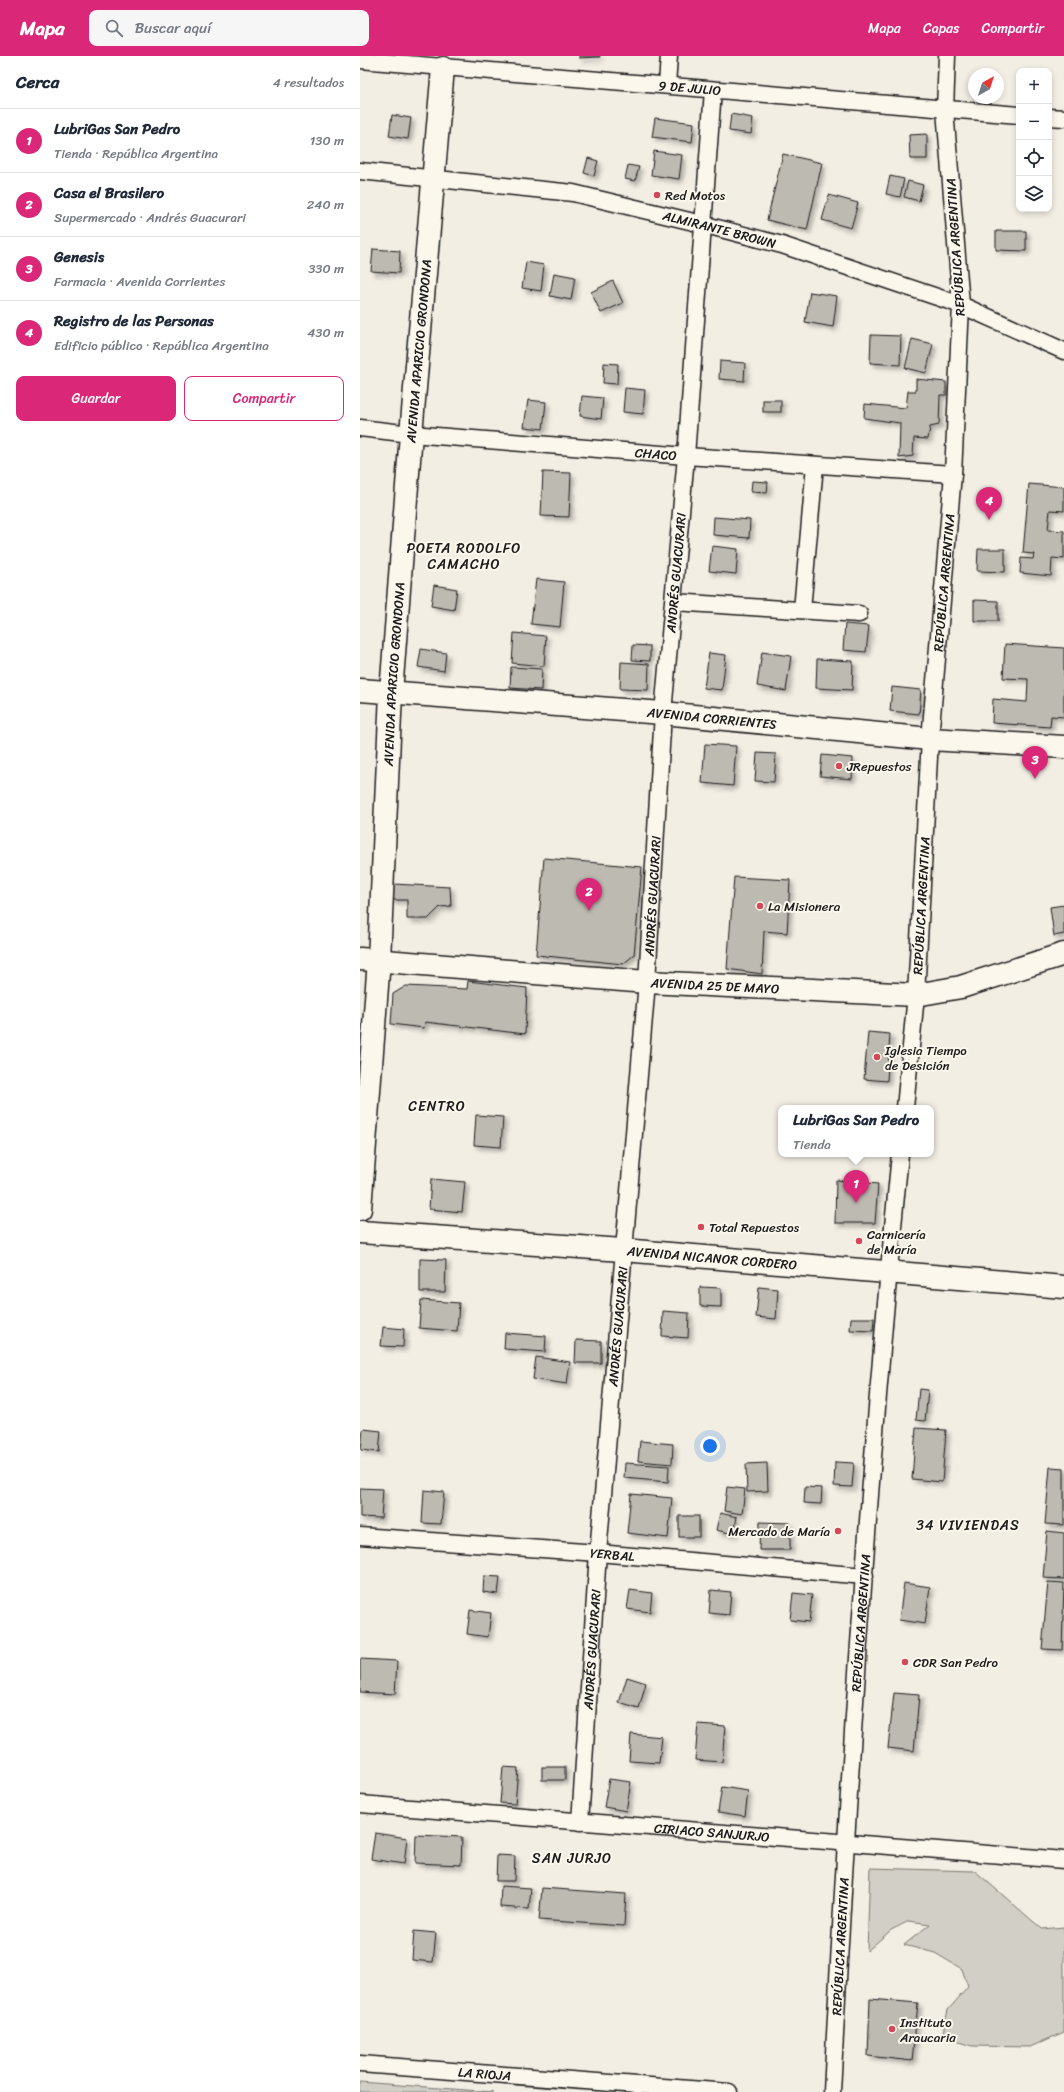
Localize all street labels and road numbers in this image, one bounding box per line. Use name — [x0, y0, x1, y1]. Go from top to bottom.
street label: 9 DE JULIO — [658, 74, 722, 102]
street label: REPÚBLICA ARGENTINA — [939, 177, 972, 317]
street label: ALMIRANTE BROWN — [659, 204, 779, 255]
street label: AVENIDA APARICIO GRONDONA — [399, 258, 438, 445]
street label: CHACO — [634, 441, 678, 467]
street label: ANDRÉS GUACURARI — [659, 512, 693, 635]
street label: REPÚBLICA ARGENTINA — [927, 513, 962, 653]
street label: AVENIDA APARICIO GRONDONA — [377, 581, 412, 767]
street label: AVENIDA CORRIENTES — [645, 701, 778, 736]
street label: ANDRÉS GUACURARI — [637, 835, 668, 958]
street label: REPÚBLICA ARGENTINA — [906, 836, 937, 975]
street label: AVENIDA 25 DE MAYO — [649, 971, 780, 1000]
street label: AVENIDA NICANOR CORDERO — [625, 1239, 798, 1277]
street label: ANDRÉS GUACURARI — [601, 1265, 635, 1389]
street label: YERBAL — [589, 1541, 635, 1568]
street label: REPÚBLICA ARGENTINA — [845, 1553, 877, 1693]
street label: ANDRÉS GUACURARI — [576, 1588, 608, 1711]
street label: CIRIACO SANJURJO — [653, 1816, 771, 1849]
street label: REPÚBLICA ARGENTINA — [825, 1876, 856, 2016]
street label: LA RIOJA — [457, 2060, 512, 2087]

